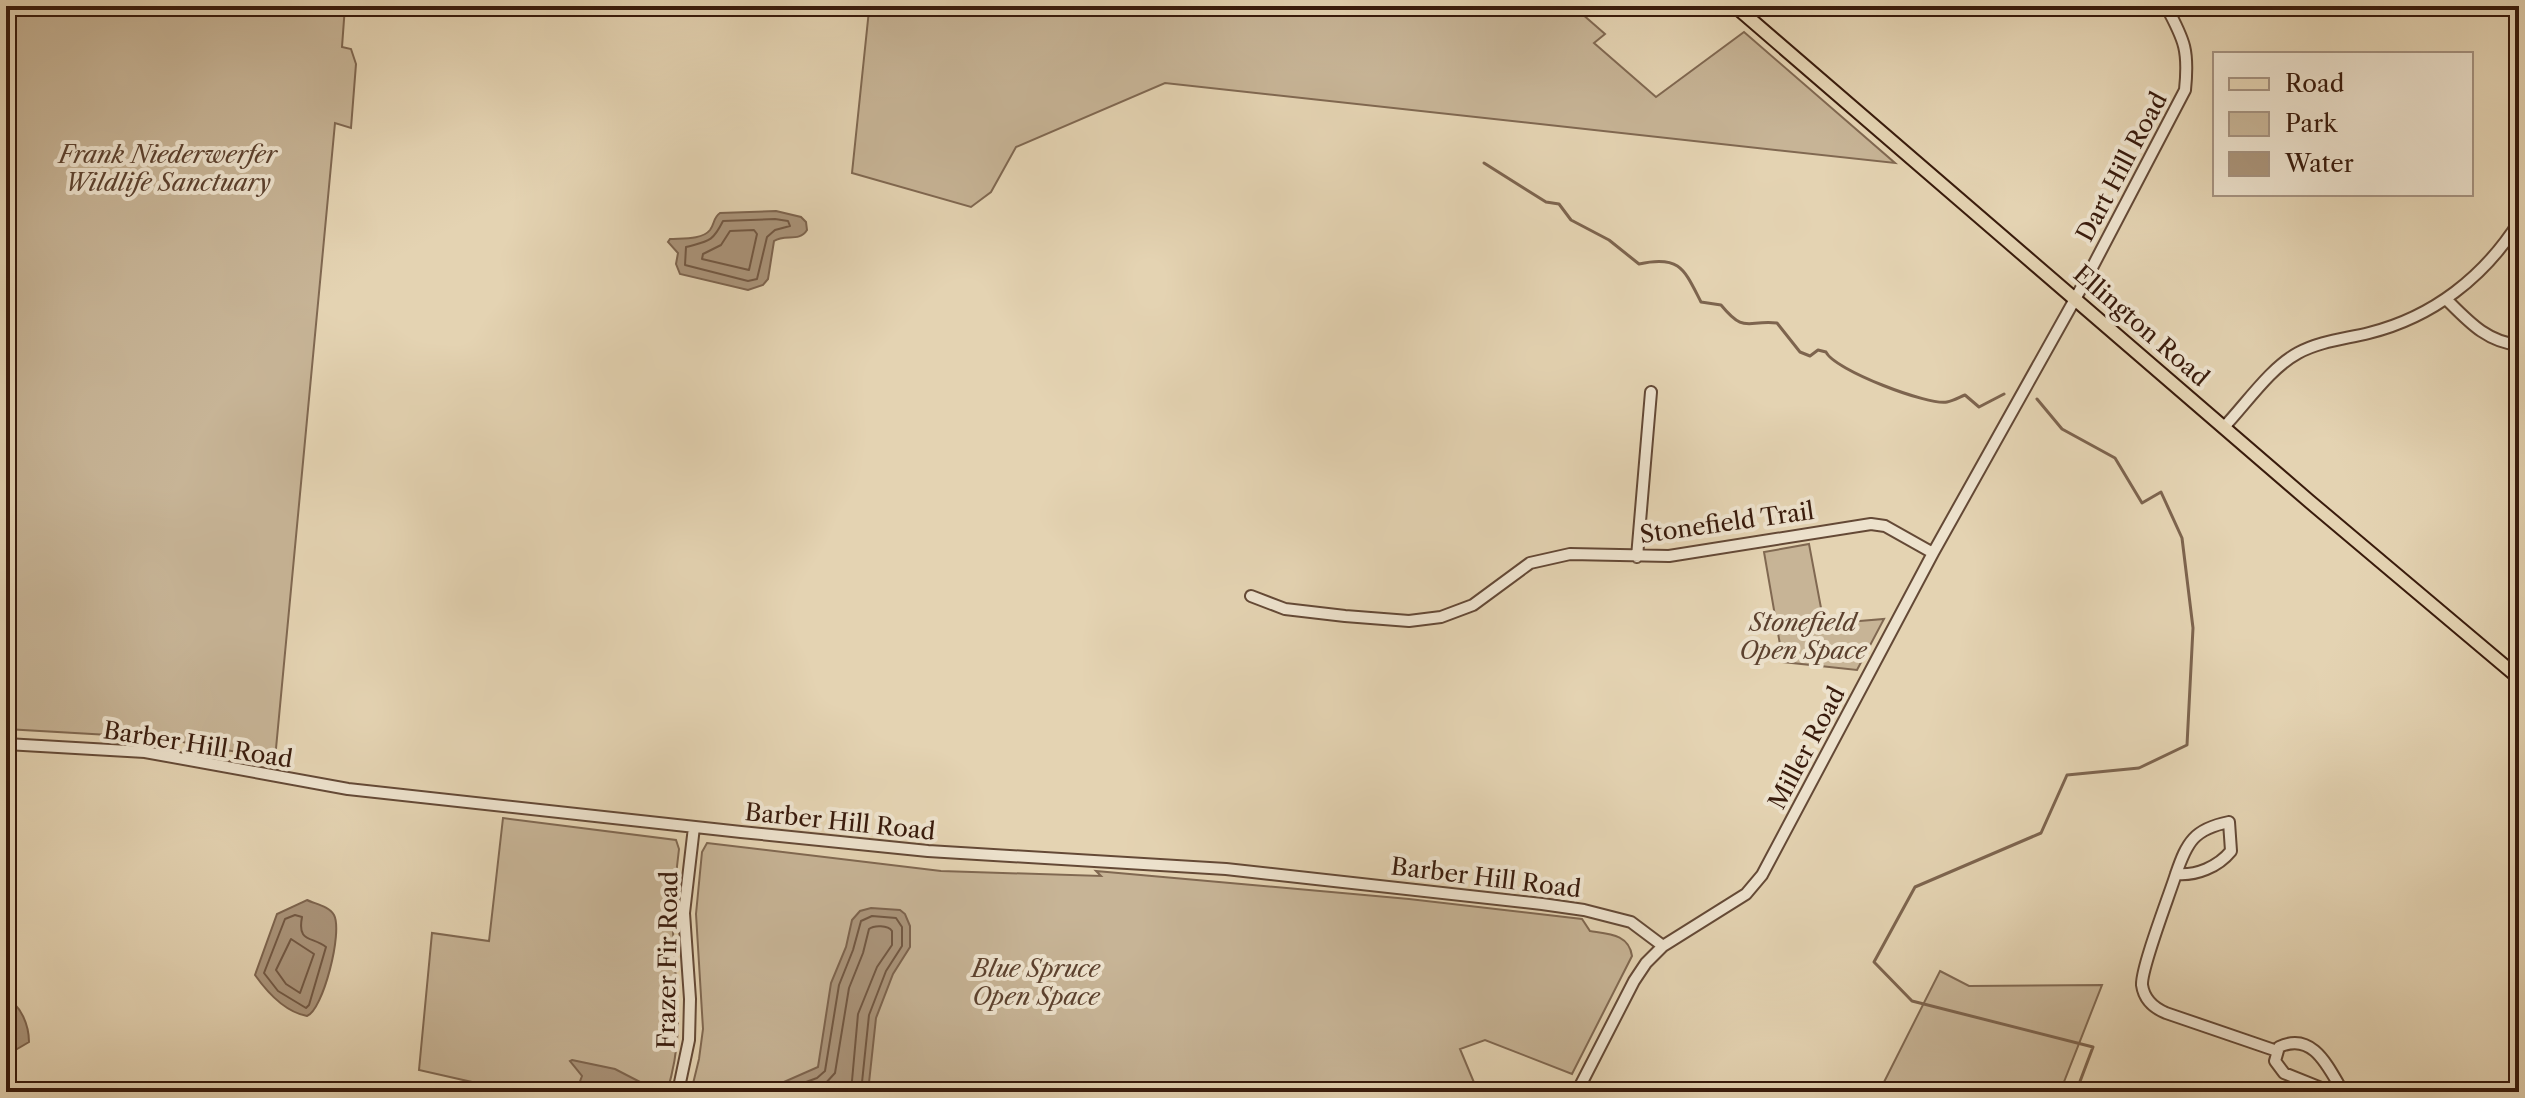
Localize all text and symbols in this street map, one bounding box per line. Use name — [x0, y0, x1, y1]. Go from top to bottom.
legend — [2213, 52, 2473, 196]
text: Road — [2285, 69, 2345, 98]
street label: Dart Hill Road — [2070, 87, 2173, 246]
text: Park — [2285, 109, 2338, 138]
park label: Frank Niederwerfer Wildlife Sanctuary — [57, 140, 279, 197]
text: Water — [2284, 149, 2354, 178]
street label: Ellington Road — [2068, 259, 2215, 393]
street label: Stonefield Trail — [1638, 496, 1816, 549]
park label: Stonefield Open Space — [1739, 608, 1868, 665]
street label: Miller Road — [1762, 681, 1851, 814]
street label: Barber Hill Road — [101, 715, 295, 774]
street label: Barber Hill Road — [743, 797, 937, 846]
street label: Barber Hill Road — [1389, 851, 1583, 904]
street label: Frazer Fir Road — [651, 870, 684, 1049]
park label: Blue Spruce Open Space — [970, 954, 1102, 1011]

